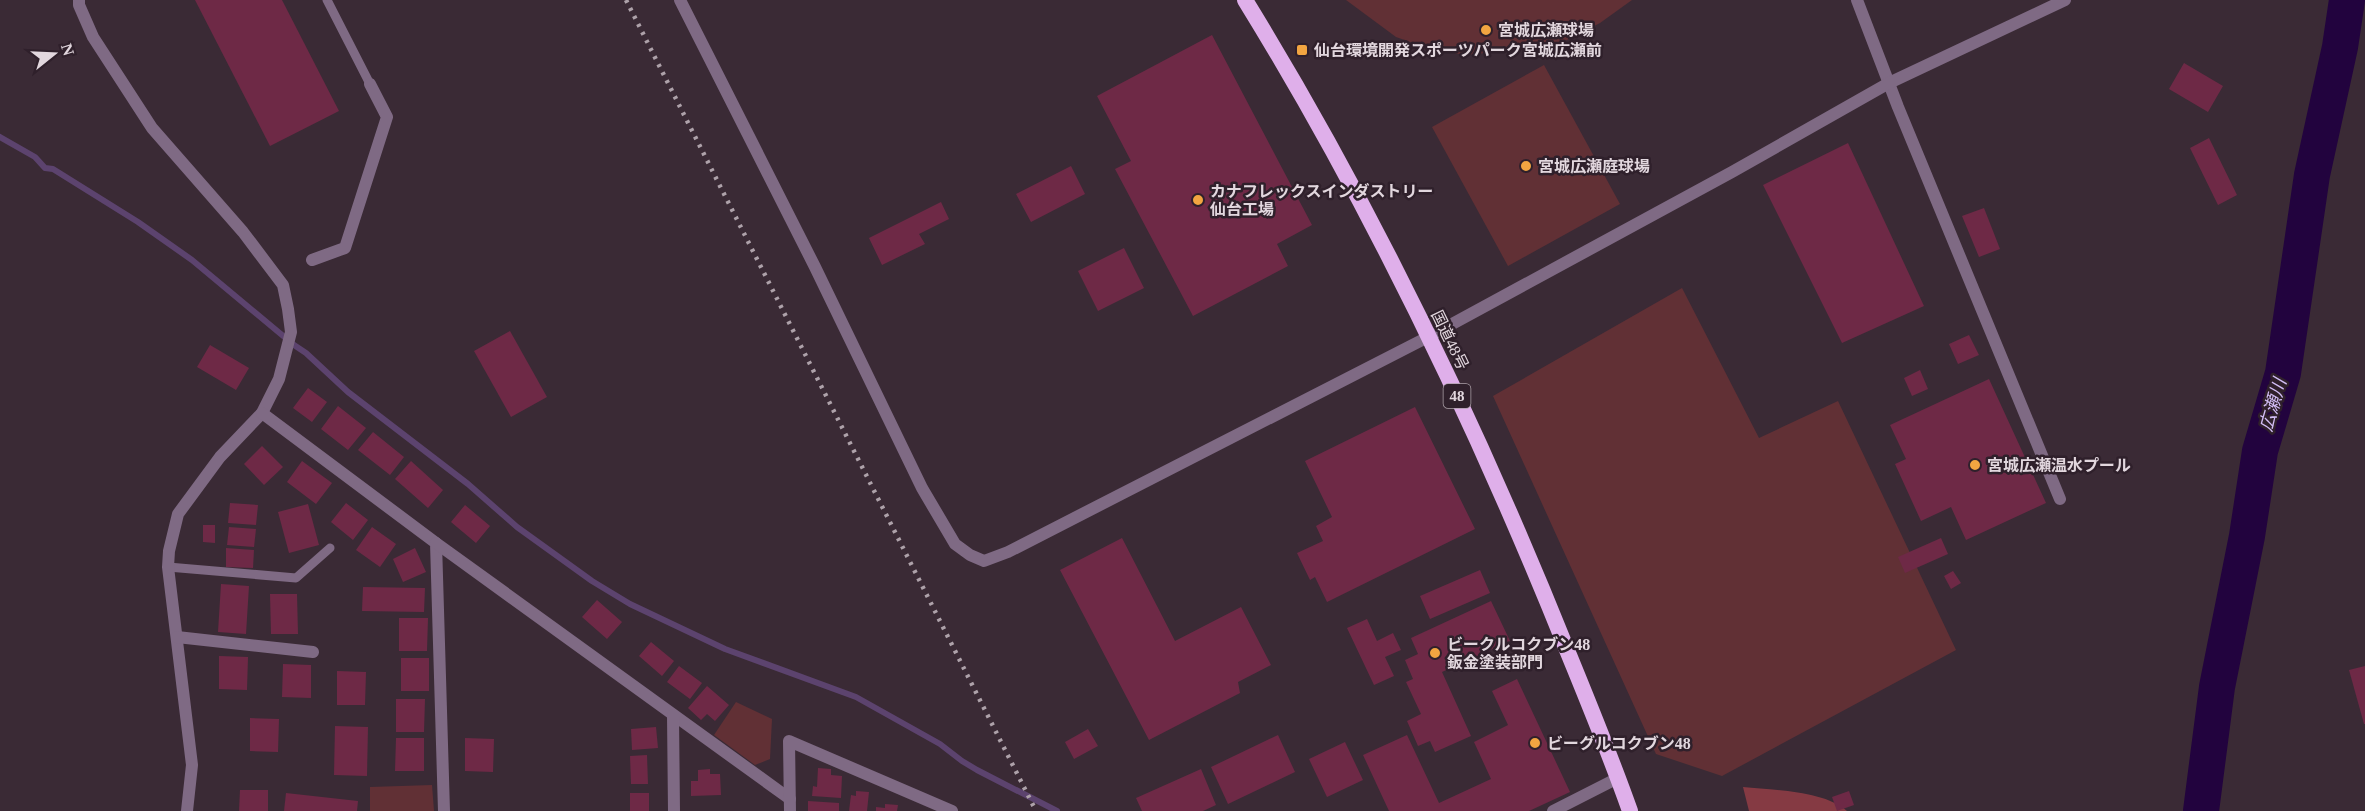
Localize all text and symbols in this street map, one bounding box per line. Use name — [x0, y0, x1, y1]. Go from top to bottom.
place label: 宮城広瀬球場 — [1498, 21, 1594, 39]
marker: 宮城広瀬球場 — [1479, 23, 1493, 37]
north arrow — [24, 24, 84, 84]
text: N — [58, 41, 78, 58]
place label: 仙台環境開発スポーツパーク宮城広瀬前 — [1313, 41, 1602, 59]
marker: 仙台環境開発スポーツパーク宮城広瀬前 — [1295, 43, 1309, 57]
place label: 宮城広瀬庭球場 — [1538, 157, 1650, 175]
marker: 宮城広瀬庭球場 — [1519, 159, 1533, 173]
place label: カナフレックスインダストリー 仙台工場 — [1209, 183, 1434, 218]
marker: カナフレックスインダストリー 仙台工場 — [1191, 193, 1205, 207]
street label: 国道48号 — [1428, 308, 1472, 372]
water label: 広瀬川 — [2256, 374, 2291, 434]
road number: 48 — [1444, 384, 1470, 408]
place label: 宮城広瀬温水プール — [1987, 456, 2131, 474]
marker: 宮城広瀬温水プール — [1968, 458, 1982, 472]
place label: ビークルコクブン48 鈑金塗装部門 — [1447, 636, 1590, 671]
marker: ビークルコクブン48 鈑金塗装部門 — [1428, 646, 1442, 660]
place label: ビーグルコクブン48 — [1547, 734, 1691, 752]
marker: ビーグルコクブン48 — [1528, 736, 1542, 750]

